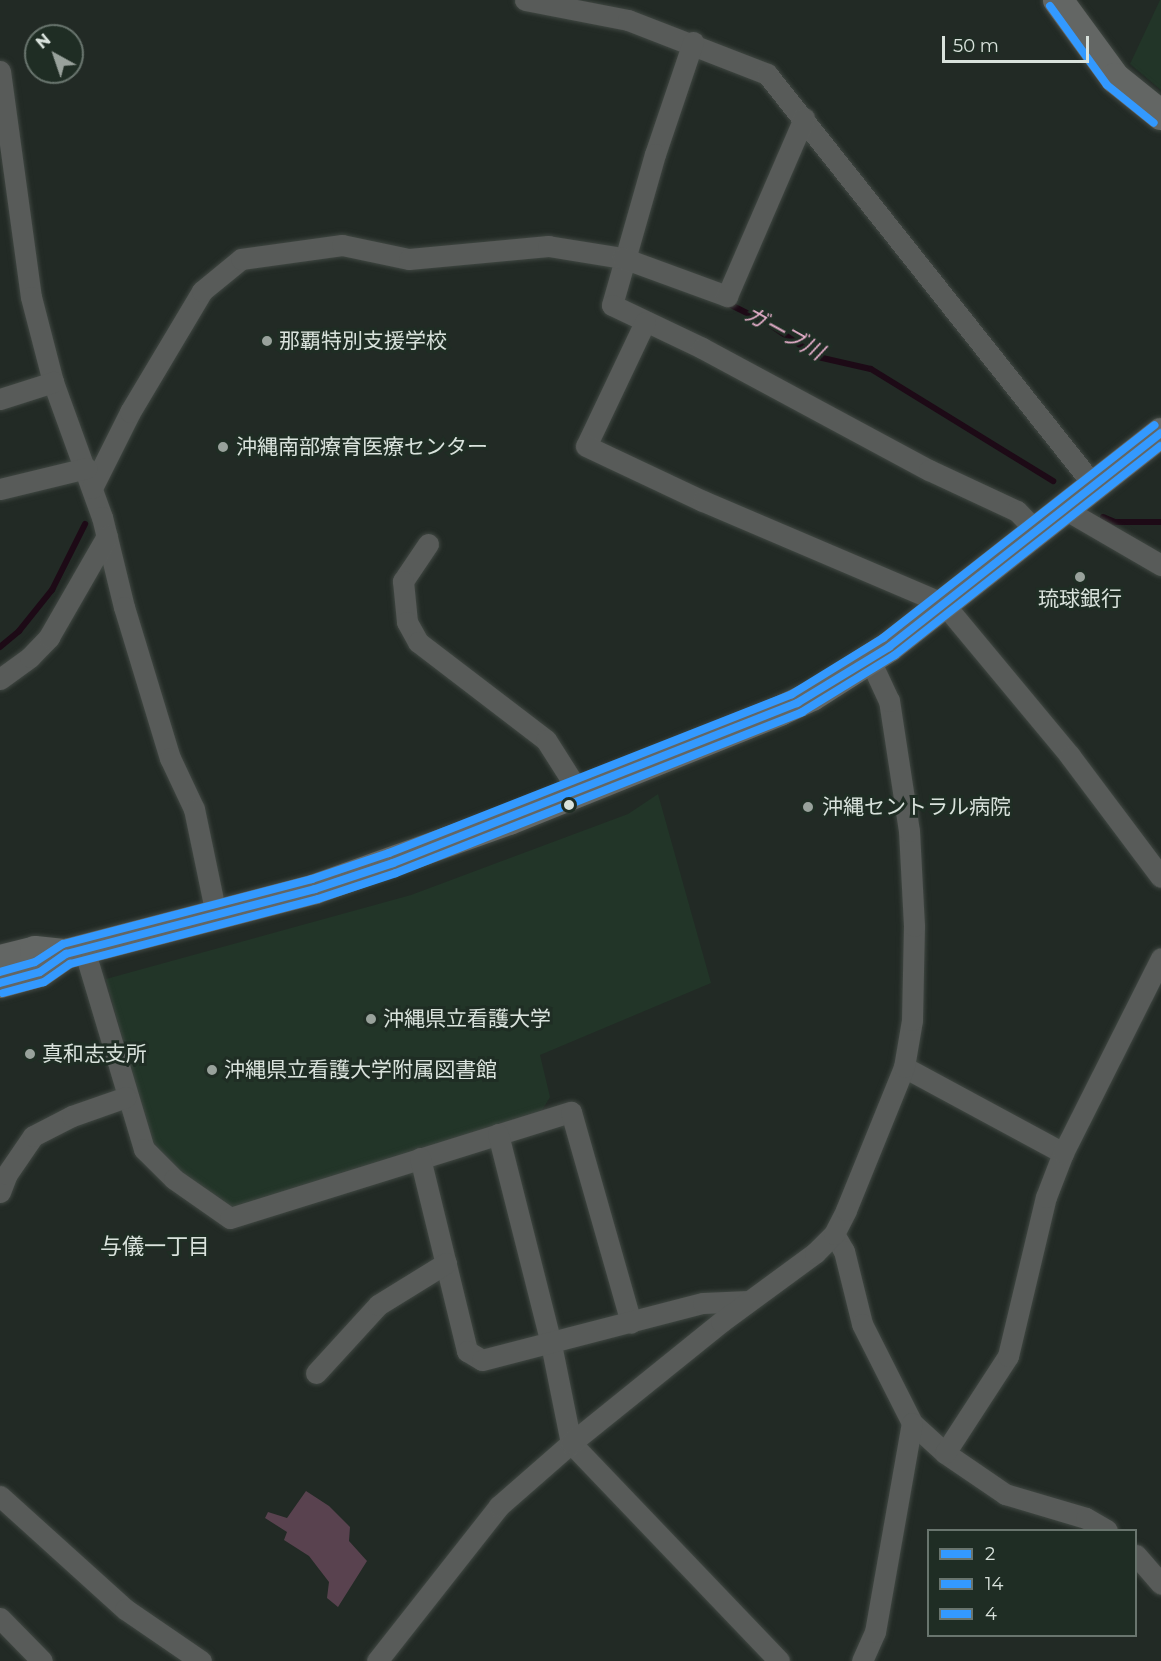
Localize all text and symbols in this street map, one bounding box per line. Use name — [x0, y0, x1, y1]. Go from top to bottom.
north arrow — [24, 24, 84, 84]
scale bar — [945, 24, 1092, 62]
text: N — [32, 30, 54, 53]
text: 50 m — [953, 35, 999, 57]
water label: ガーブ川 — [739, 300, 829, 366]
place label: 那覇特別支援学校 — [279, 328, 447, 354]
marker: 那覇特別支援学校 — [260, 334, 274, 348]
place label: 沖縄南部療育医療センター — [236, 434, 488, 460]
marker: 沖縄南部療育医療センター — [214, 438, 232, 456]
marker: 琉球銀行 — [1073, 570, 1087, 584]
place label: 琉球銀行 — [1038, 586, 1122, 612]
place label: 沖縄セントラル病院 — [822, 794, 1011, 820]
marker: 沖縄セントラル病院 — [799, 798, 817, 816]
unlabelled marker — [563, 799, 575, 811]
place label: 沖縄県立看護大学 — [383, 1006, 551, 1032]
marker: 沖縄県立看護大学 — [364, 1012, 378, 1026]
place label: 真和志支所 — [42, 1041, 147, 1067]
marker: 真和志支所 — [23, 1047, 37, 1061]
place label: 沖縄県立看護大学附属図書館 — [224, 1057, 497, 1083]
marker: 沖縄県立看護大学附属図書館 — [205, 1063, 219, 1077]
district label: 与儀一丁目 — [100, 1234, 210, 1260]
legend — [927, 1529, 1137, 1637]
text: 2 — [985, 1543, 995, 1565]
text: 14 — [985, 1573, 1003, 1595]
text: 4 — [985, 1603, 997, 1625]

